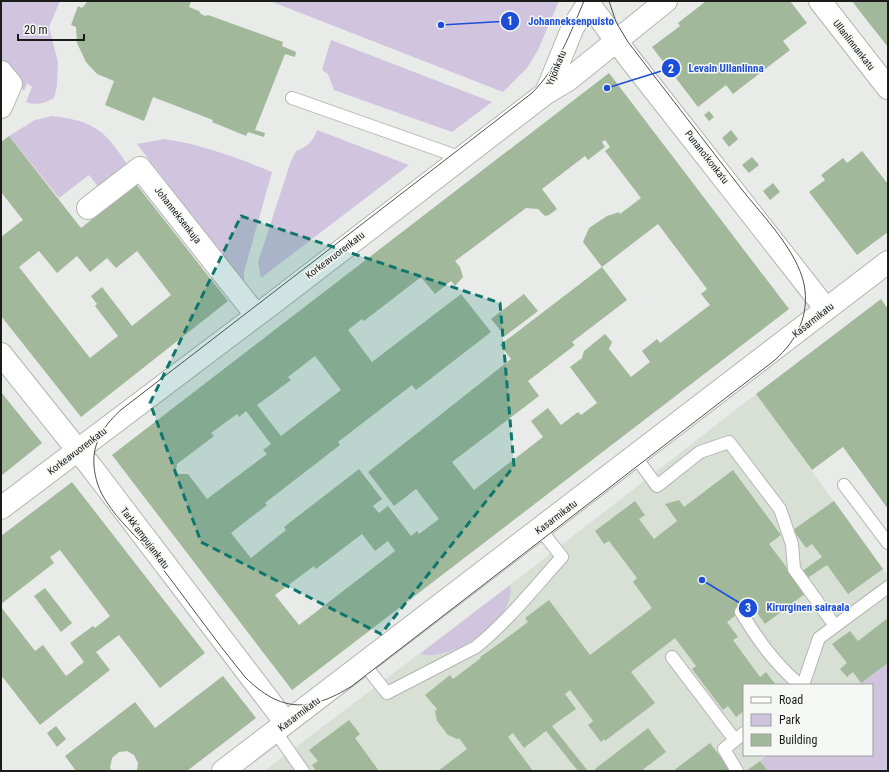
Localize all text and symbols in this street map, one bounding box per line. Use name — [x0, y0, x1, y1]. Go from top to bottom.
callout: Johanneksenpuisto — [500, 10, 621, 33]
text: 1 — [507, 14, 513, 28]
text: Johanneksenpuisto — [528, 15, 614, 28]
scale bar — [18, 16, 84, 42]
street label: Ullanlinnankatu — [831, 18, 877, 72]
text: 20 m — [24, 23, 48, 37]
street label: Yrjönkatu — [544, 48, 568, 87]
callout: Levain Ullanlinna — [661, 57, 772, 80]
text: 2 — [668, 62, 674, 76]
text: Levain Ullanlinna — [688, 62, 764, 75]
street label: Punanotkonkatu — [683, 128, 731, 186]
street label: Johanneksenkuja — [152, 184, 204, 246]
street label: Korkeavuorenkatu — [303, 229, 367, 281]
street label: Kasarmikatu — [790, 300, 836, 340]
street label: Korkeavuorenkatu — [45, 425, 109, 477]
street label: Kasarmikatu — [533, 498, 579, 536]
street label: Tarkk'ampujankatu — [118, 505, 172, 571]
callout: Kirurginen sairaala — [738, 596, 858, 619]
text: 3 — [745, 601, 751, 615]
text: Kirurginen sairaala — [766, 601, 850, 614]
legend — [743, 684, 873, 756]
text: Road — [779, 693, 803, 707]
street label: Kasarmikatu — [276, 695, 322, 733]
text: Park — [779, 713, 801, 727]
text: Building — [779, 733, 817, 747]

